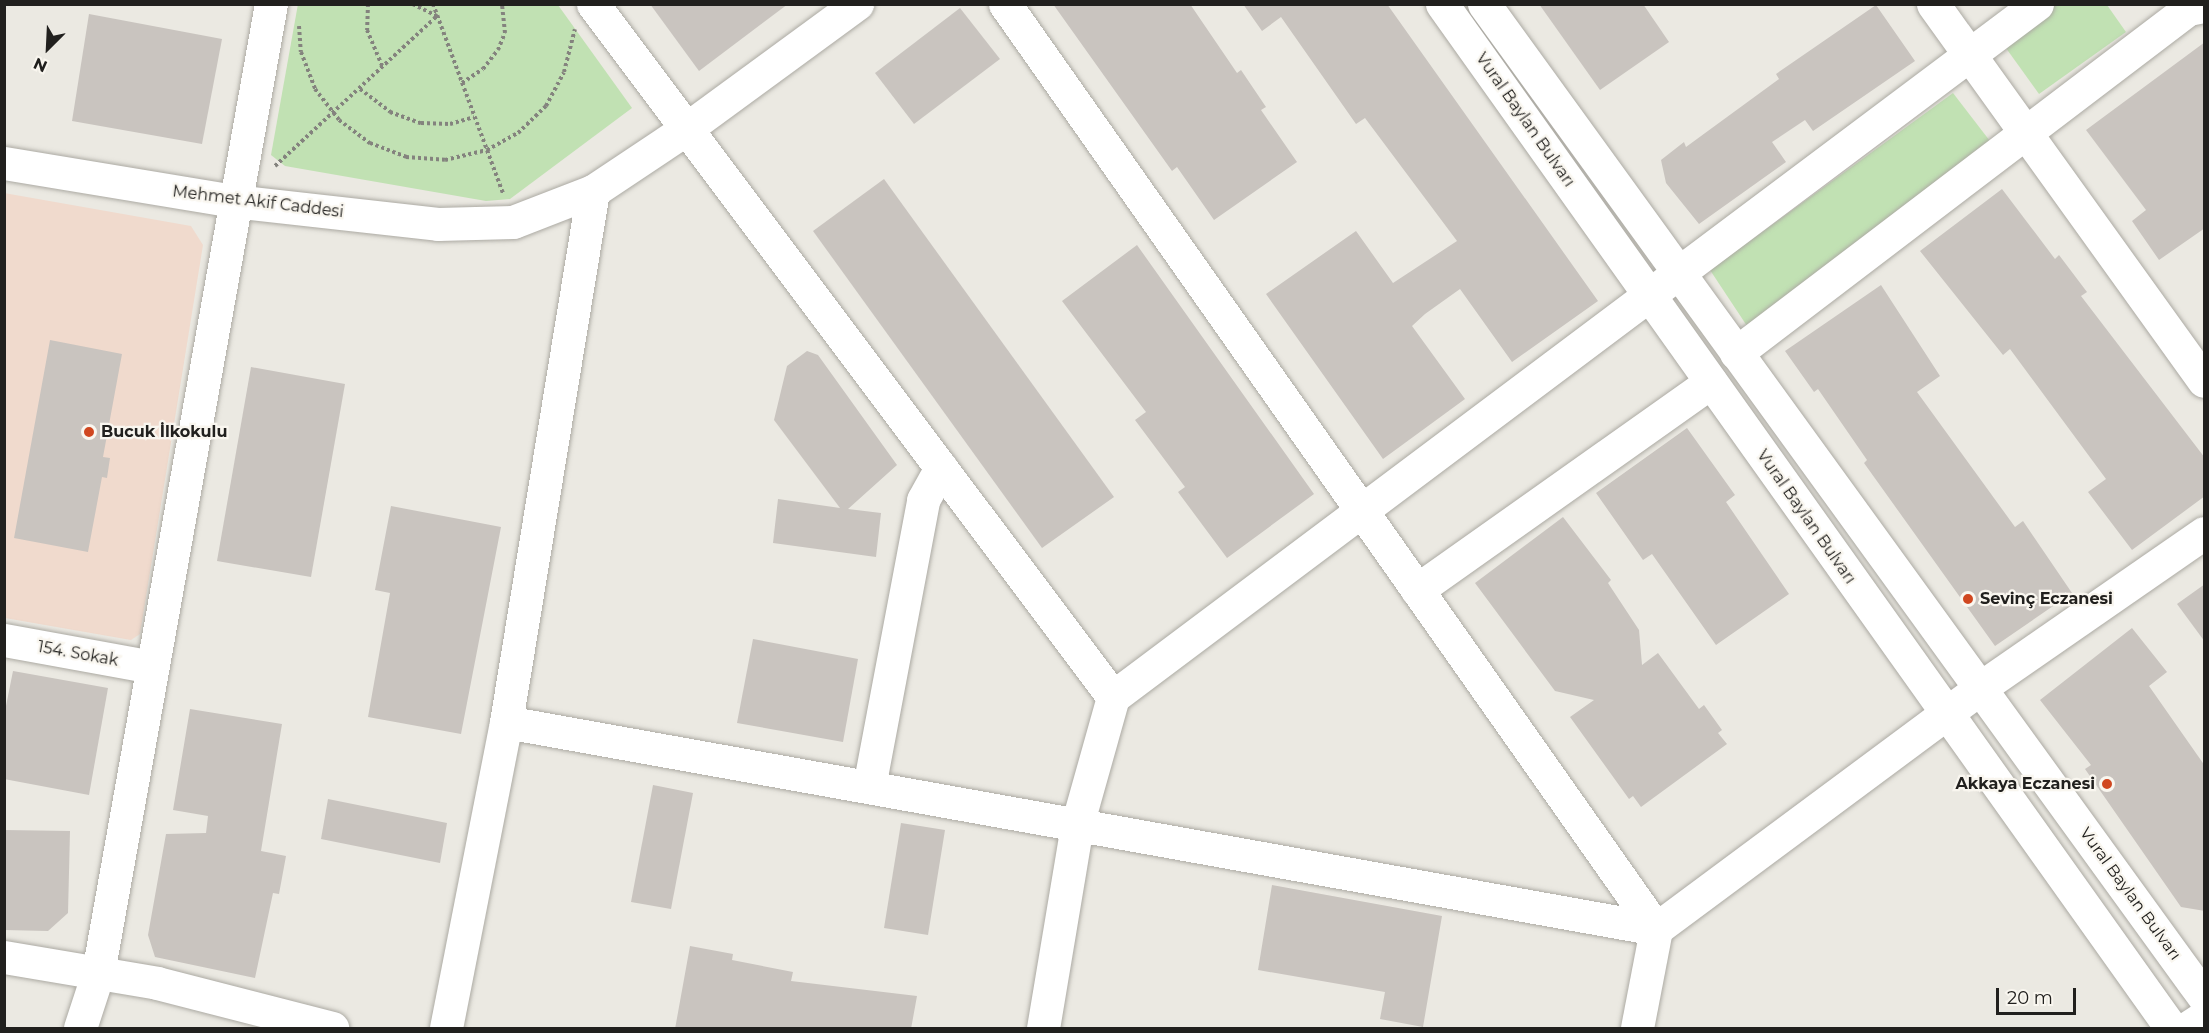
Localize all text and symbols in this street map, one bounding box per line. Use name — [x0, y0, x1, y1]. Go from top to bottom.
north arrow — [18, 18, 78, 78]
street label: Vural Baylan Bulvarı — [1471, 49, 1579, 191]
text: N — [31, 54, 50, 76]
street label: Mehmet Akif Caddesi — [171, 182, 345, 222]
place label: Bucuk İlkokulu — [101, 422, 227, 442]
marker: Bucuk İlkokulu — [82, 425, 96, 439]
street label: Vural Baylan Bulvarı — [1752, 446, 1860, 588]
place label: Sevinç Eczanesi — [1980, 589, 2113, 609]
marker: Sevinç Eczanesi — [1961, 592, 1975, 606]
street label: 154. Sokak — [36, 637, 120, 671]
place label: Akkaya Eczanesi — [1955, 774, 2095, 794]
marker: Akkaya Eczanesi — [2100, 777, 2114, 791]
street label: Vural Baylan Bulvarı — [2075, 824, 2185, 964]
scale bar — [1999, 976, 2078, 1014]
text: 20 m — [2007, 987, 2053, 1009]

